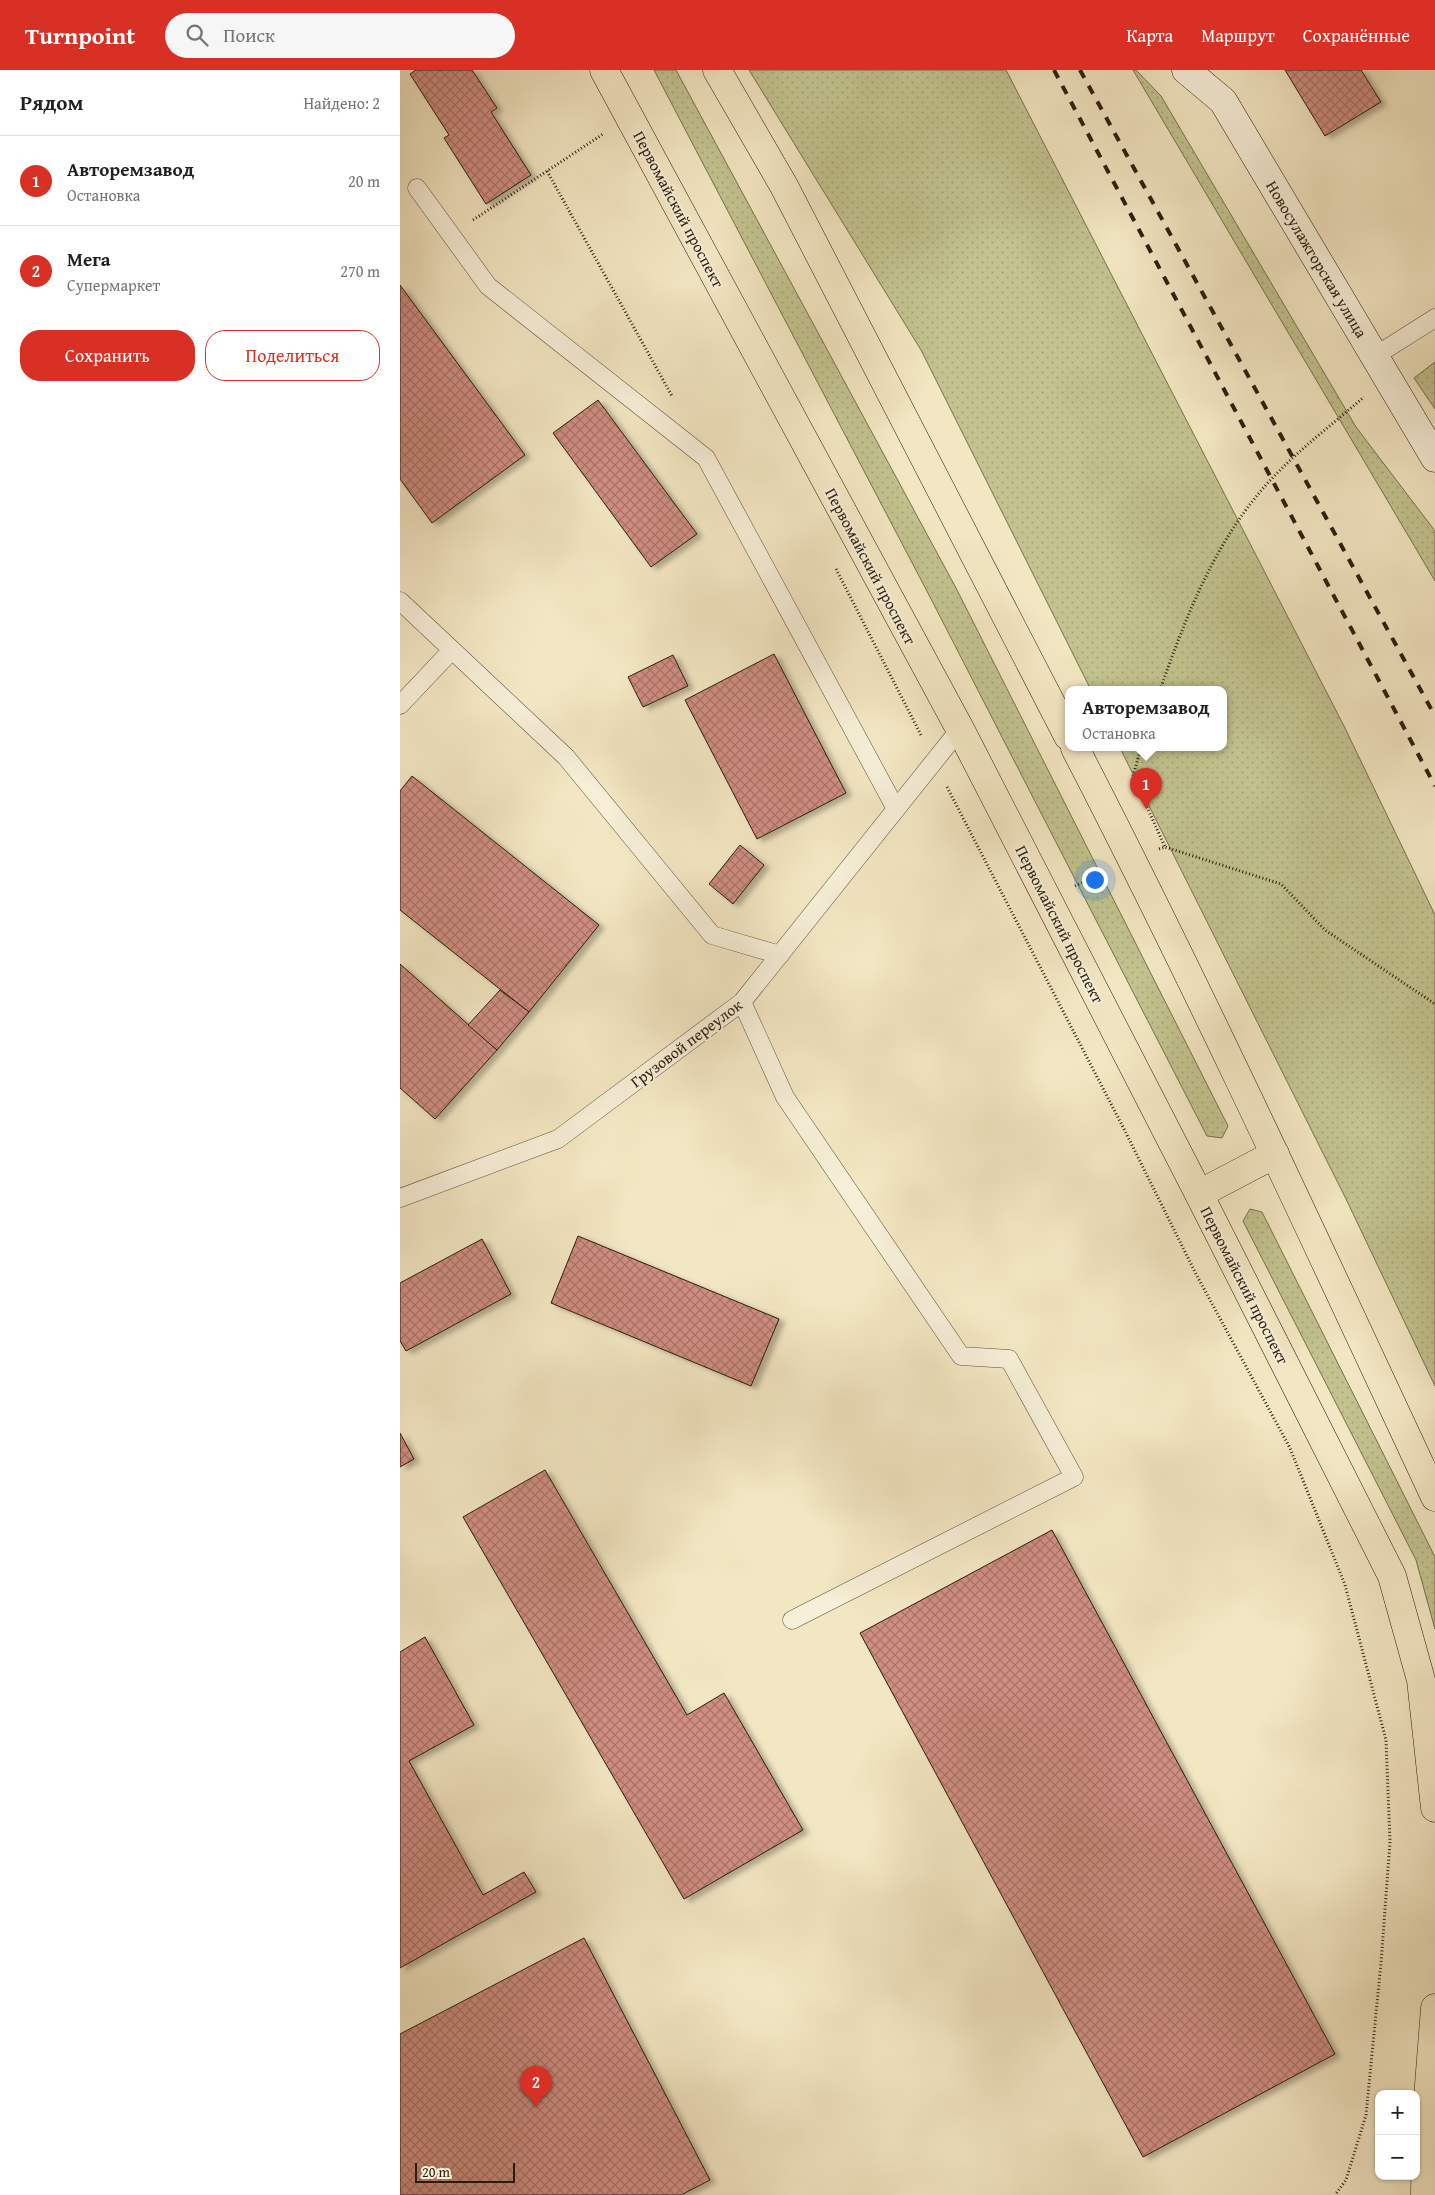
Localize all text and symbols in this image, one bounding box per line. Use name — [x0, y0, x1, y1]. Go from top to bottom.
search box — [165, 13, 515, 58]
text: Turnpoint — [25, 18, 135, 53]
icon: search — [183, 21, 211, 49]
text: Поиск — [223, 21, 275, 49]
text: Карта — [1127, 22, 1173, 49]
text: Маршрут — [1201, 22, 1275, 49]
text: Сохранённые — [1303, 22, 1410, 49]
text: Рядом — [20, 87, 83, 118]
text: Найдено: 2 — [303, 91, 380, 115]
street label: Первомайский проспект — [627, 126, 731, 292]
text: Авторемзавод — [67, 155, 194, 183]
text: 1 — [32, 169, 40, 193]
text: 20 m — [348, 169, 380, 193]
street label: Новосулажгорская улица — [1260, 176, 1374, 342]
text: Остановка — [67, 183, 140, 207]
text: Мега — [67, 245, 111, 273]
text: 2 — [32, 259, 40, 283]
text: 270 m — [340, 259, 380, 283]
text: Супермаркет — [67, 273, 160, 297]
button: Сохранить — [20, 330, 195, 381]
button: Поделиться — [205, 330, 380, 381]
street label: Первомайский проспект — [819, 483, 923, 649]
popup — [1065, 686, 1227, 751]
text: Авторемзавод — [1082, 693, 1210, 721]
text: Остановка — [1082, 721, 1156, 745]
pin: 1 — [1130, 768, 1162, 809]
street label: Первомайский проспект — [1010, 841, 1110, 1007]
your location — [1082, 867, 1108, 893]
street label: Грузовой переулок — [625, 992, 748, 1093]
street label: Первомайский проспект — [1195, 1202, 1295, 1368]
pin: 2 — [520, 2066, 552, 2107]
map controls — [1375, 2090, 1420, 2180]
button: + — [1375, 2090, 1420, 2135]
button: − — [1375, 2135, 1420, 2180]
scale bar — [415, 2160, 515, 2183]
text: 20 m — [422, 2162, 450, 2182]

